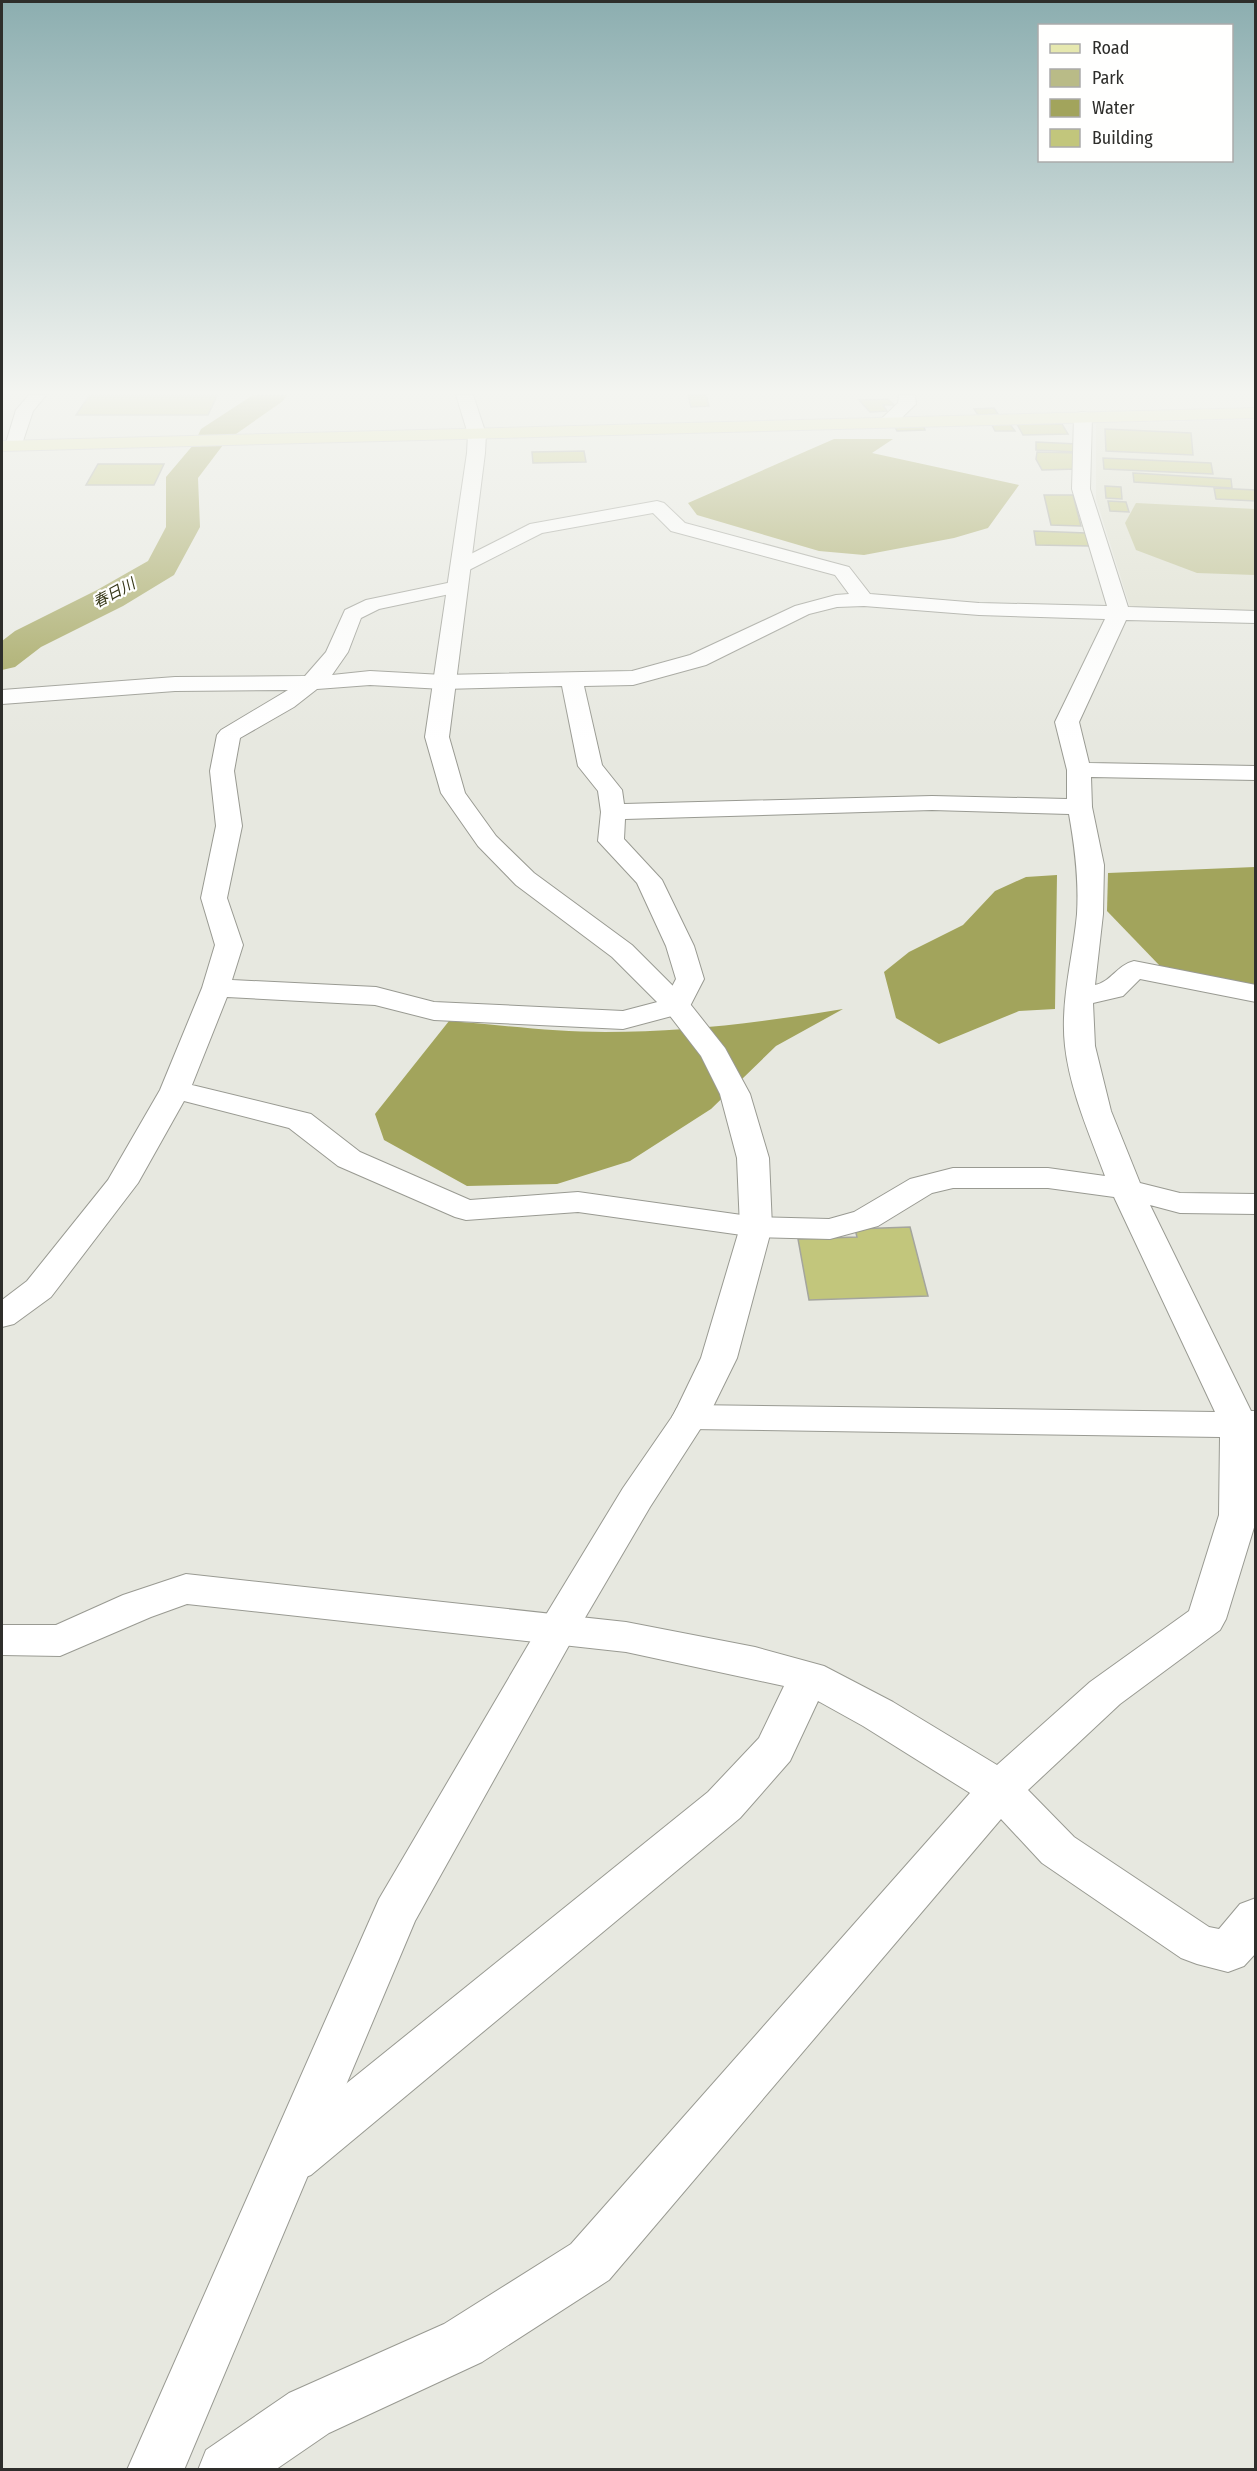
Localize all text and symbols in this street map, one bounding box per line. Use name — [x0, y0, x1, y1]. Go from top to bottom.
legend — [1038, 24, 1233, 162]
text: Road — [1092, 37, 1129, 59]
text: Park — [1092, 67, 1125, 89]
text: Water — [1092, 97, 1135, 119]
text: Building — [1092, 127, 1153, 149]
water label: 春日川 — [90, 574, 140, 612]

